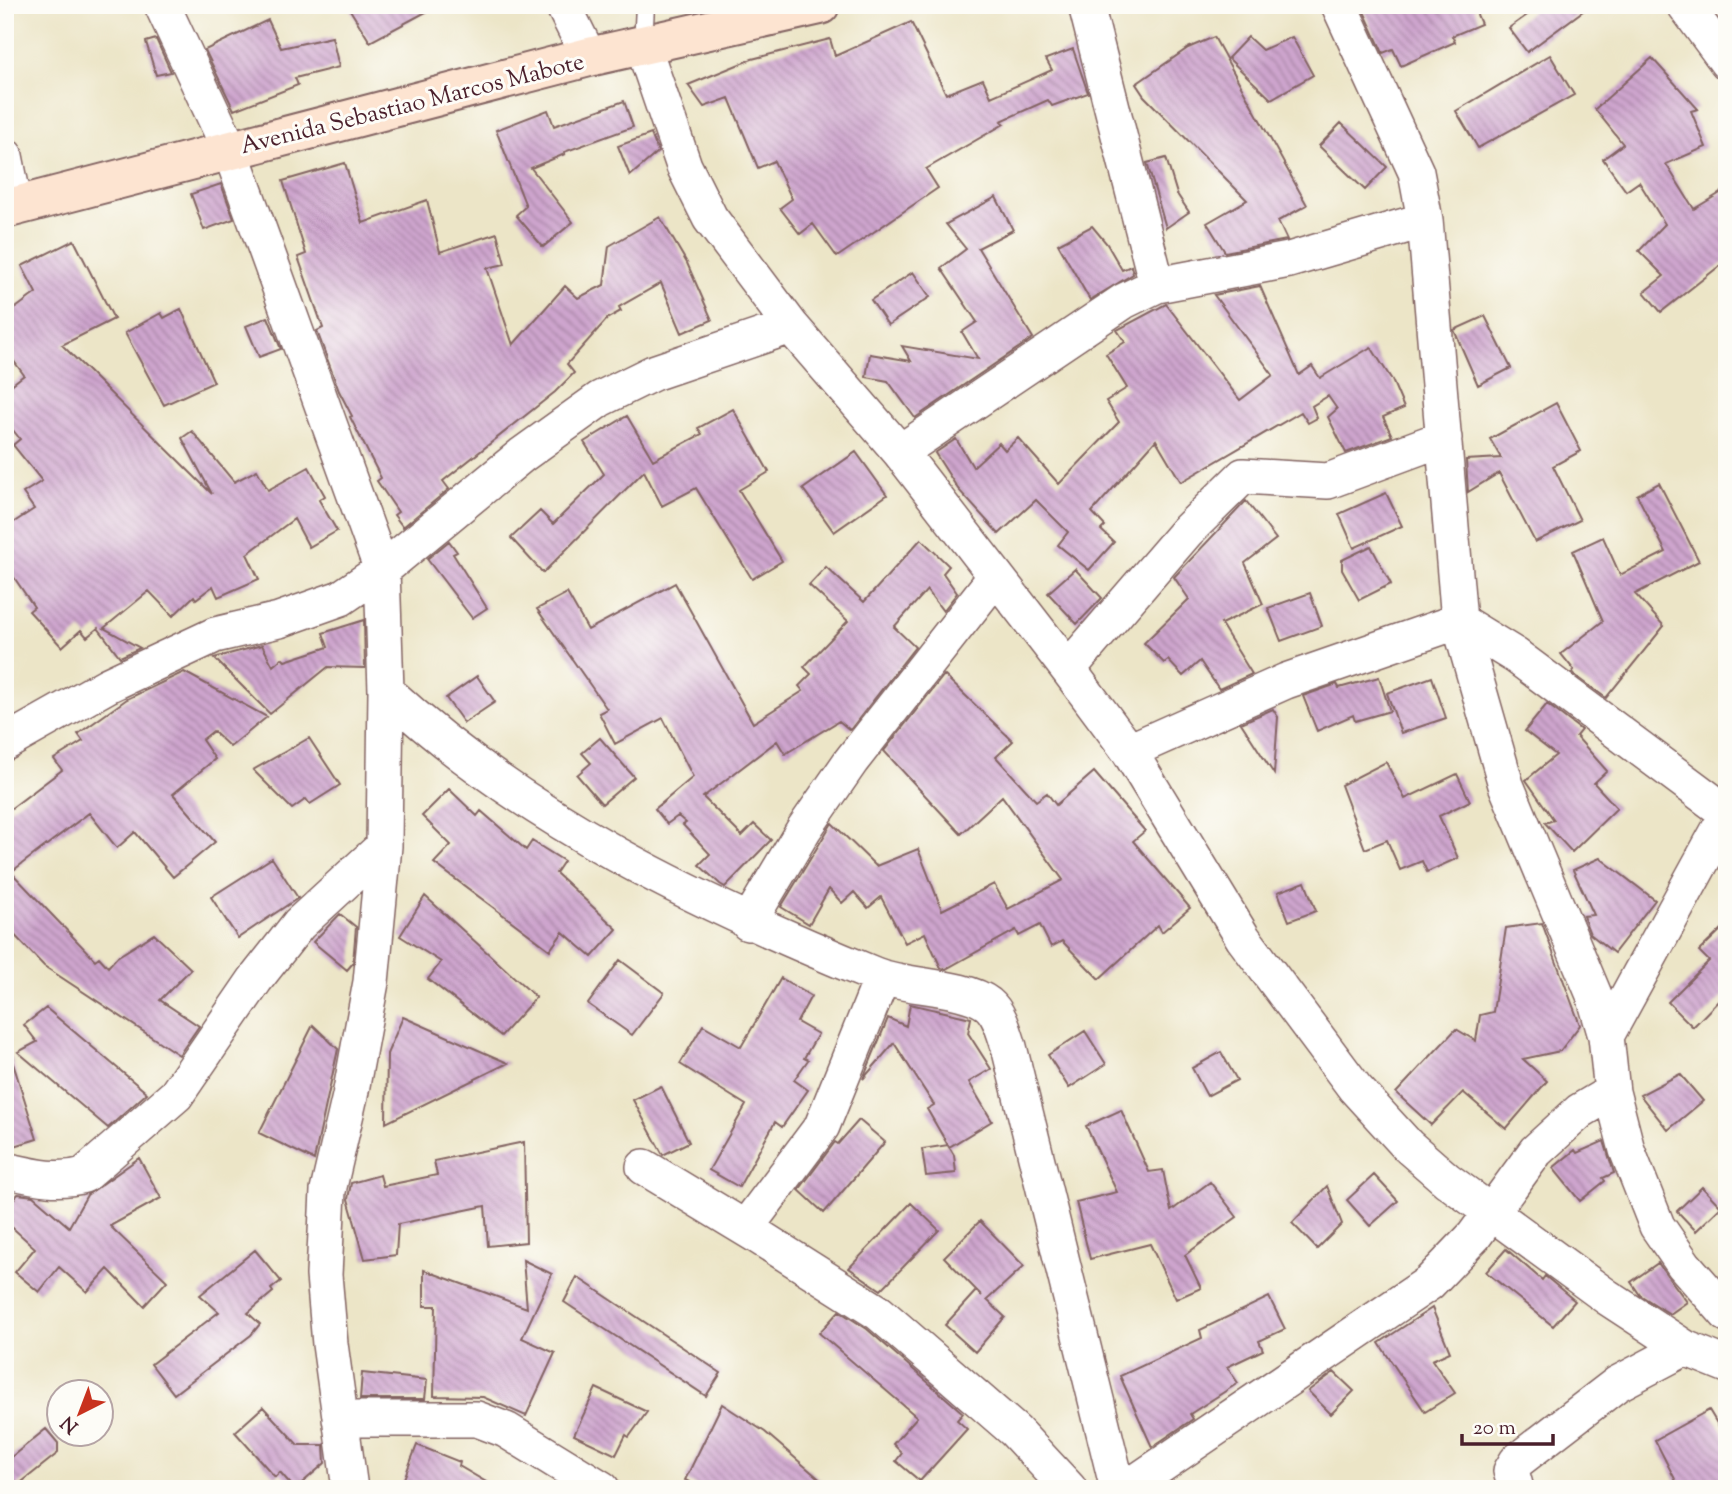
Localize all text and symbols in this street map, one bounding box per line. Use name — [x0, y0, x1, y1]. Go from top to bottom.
street label: Avenida Sebastiao Marcos Mabote — [237, 46, 588, 164]
north arrow — [46, 1378, 116, 1448]
scale bar — [1462, 1403, 1554, 1447]
text: N — [56, 1409, 85, 1439]
text: 20 m — [1473, 1414, 1516, 1444]

